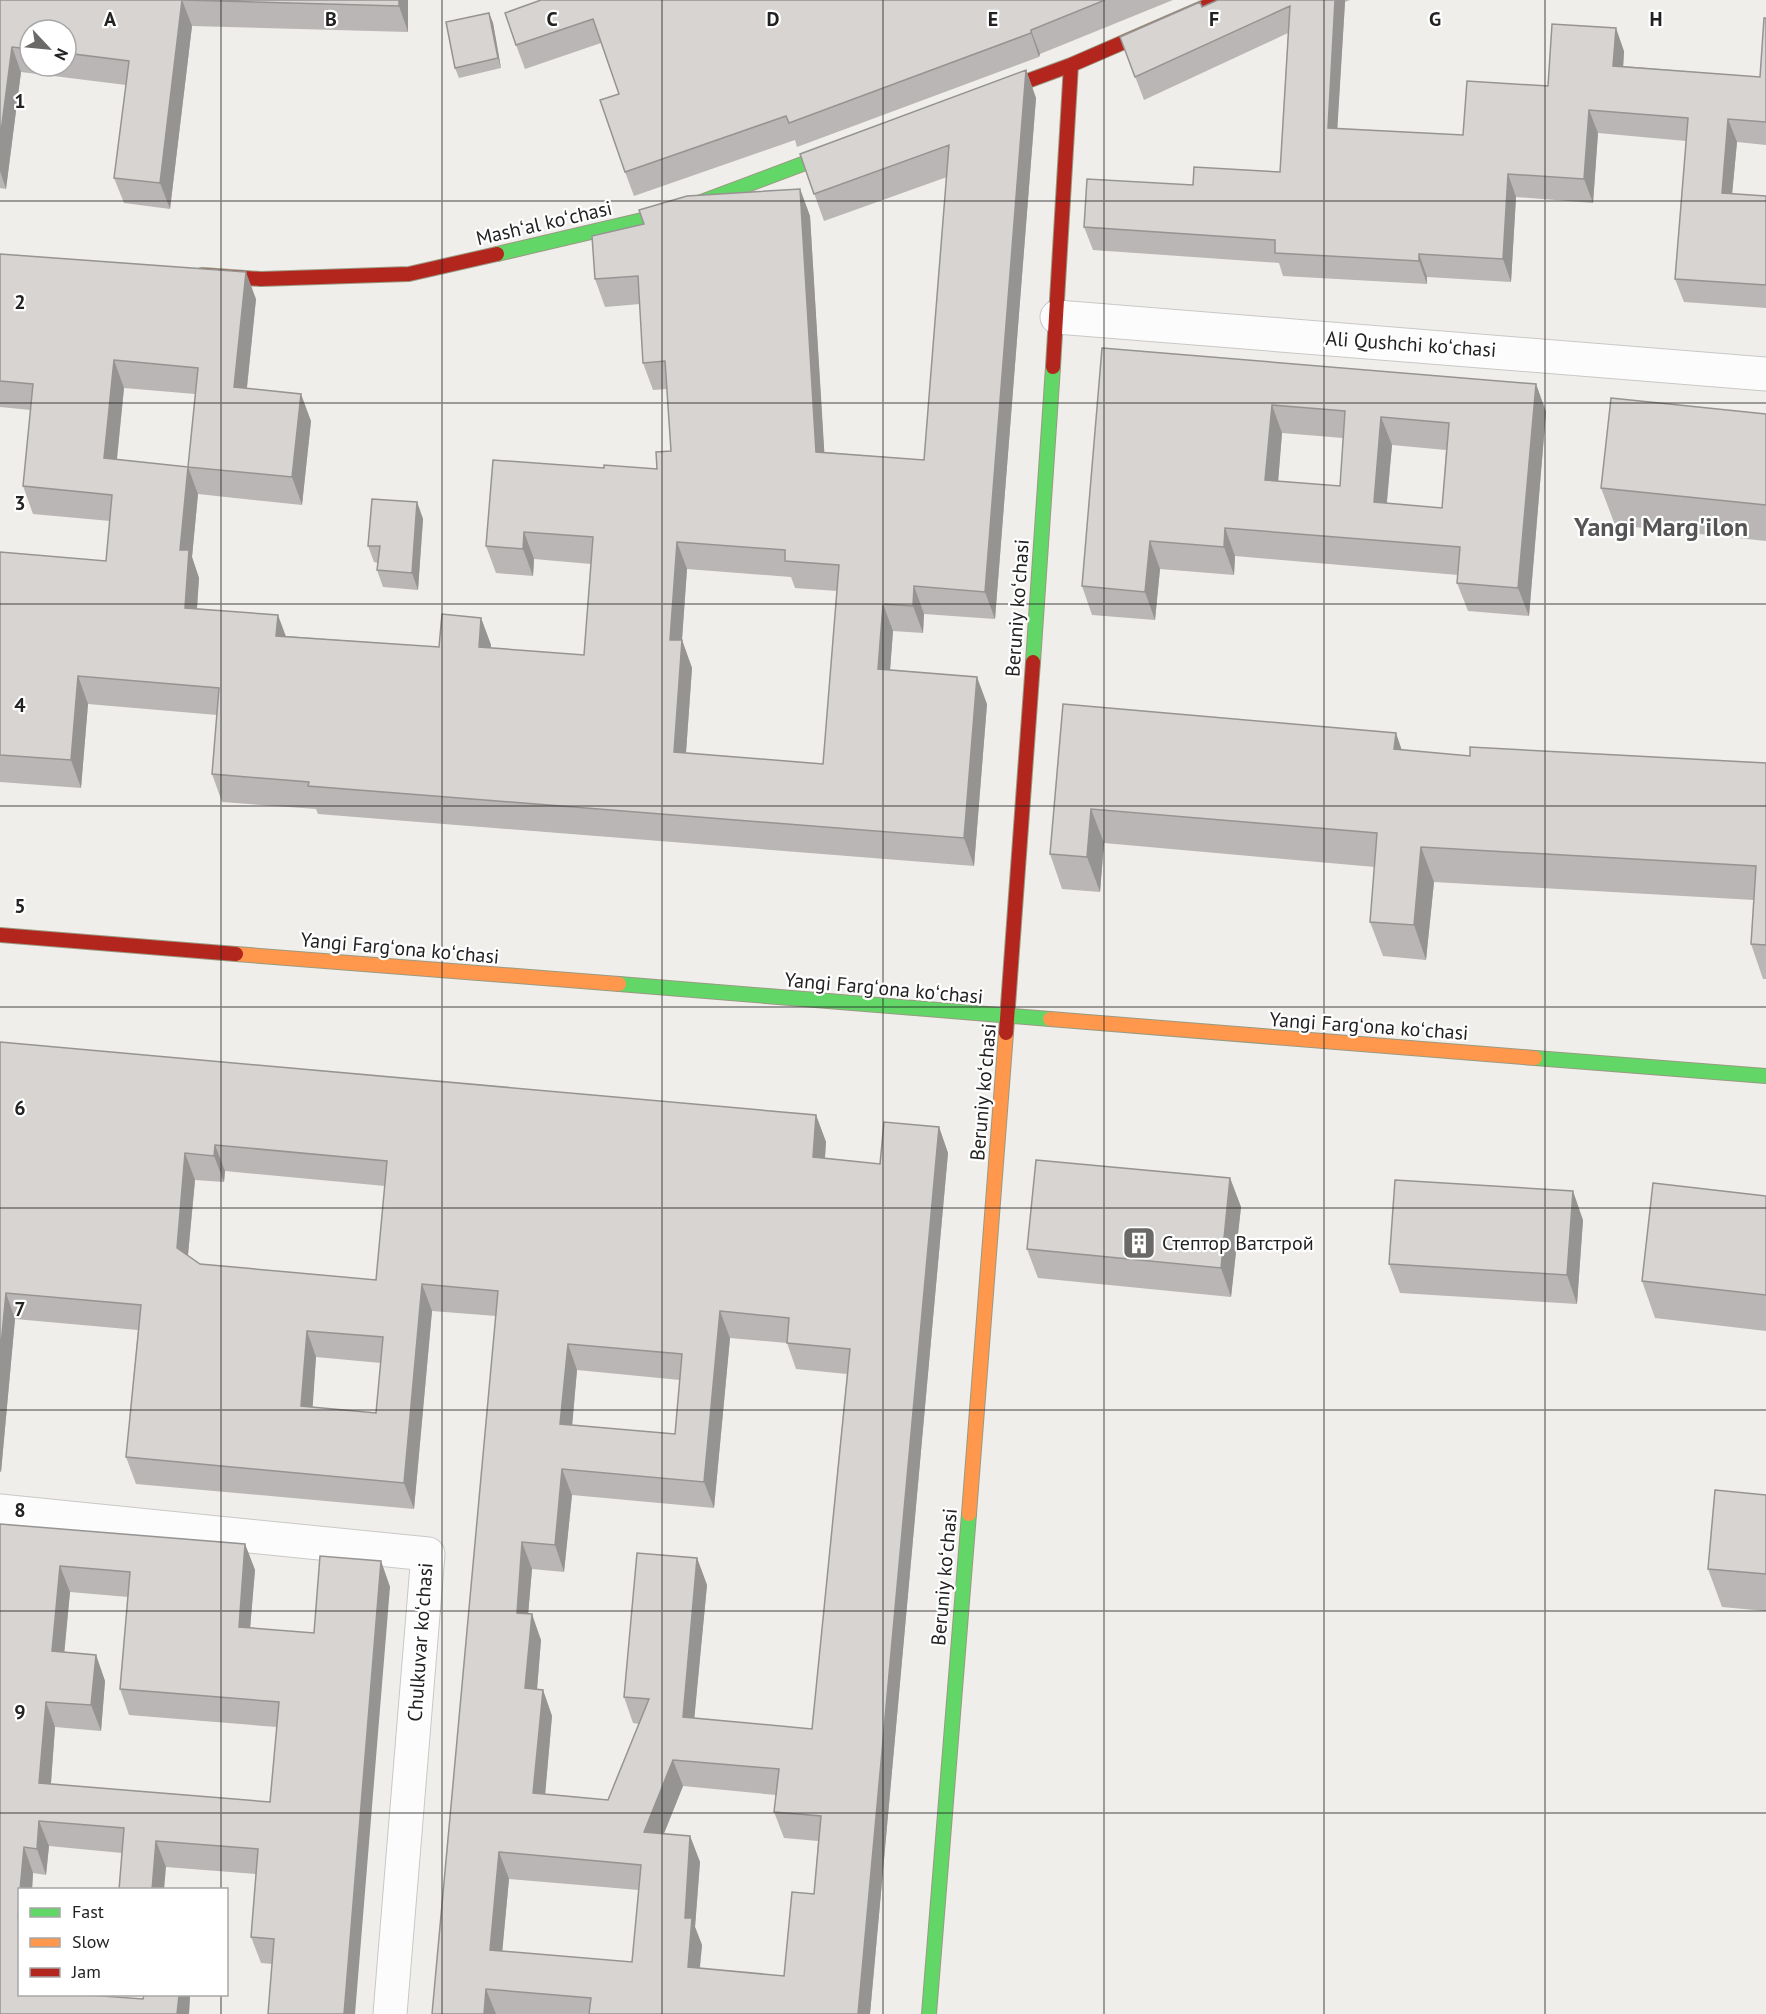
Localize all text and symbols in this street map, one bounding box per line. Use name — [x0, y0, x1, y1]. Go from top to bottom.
text: A — [104, 6, 117, 32]
text: B — [325, 6, 337, 32]
text: C — [546, 6, 558, 32]
text: D — [767, 6, 780, 32]
text: E — [988, 6, 998, 32]
text: F — [1209, 6, 1219, 32]
text: G — [1429, 6, 1441, 32]
text: H — [1649, 6, 1663, 32]
north arrow — [18, 18, 78, 78]
text: N — [50, 45, 73, 64]
text: 1 — [14, 88, 26, 114]
street label: Mashʻal koʻchasi — [473, 195, 615, 251]
text: 2 — [14, 289, 26, 315]
street label: Ali Qushchi koʻchasi — [1325, 325, 1497, 363]
text: 3 — [14, 490, 26, 516]
district label: Yangi Marg'ilon — [1573, 510, 1748, 543]
street label: Beruniy koʻchasi — [999, 538, 1035, 678]
text: 4 — [14, 692, 26, 718]
text: 5 — [14, 893, 26, 919]
street label: Yangi Fargʻona koʻchasi — [300, 926, 500, 970]
street label: Yangi Fargʻona koʻchasi — [784, 966, 984, 1010]
street label: Yangi Fargʻona koʻchasi — [1269, 1006, 1469, 1046]
street label: Beruniy koʻchasi — [964, 1022, 1002, 1162]
text: 6 — [14, 1095, 26, 1121]
building icon: Стептор Ватстрой — [1121, 1225, 1157, 1261]
place label: Стептор Ватстрой — [1162, 1230, 1314, 1256]
text: 7 — [14, 1296, 26, 1322]
text: 8 — [14, 1497, 26, 1523]
street label: Beruniy koʻchasi — [925, 1507, 963, 1647]
street label: Chulkuvar koʻchasi — [401, 1562, 439, 1722]
text: 9 — [14, 1699, 26, 1725]
legend — [18, 1888, 228, 1996]
text: Fast — [72, 1900, 104, 1923]
text: Slow — [72, 1930, 110, 1953]
text: Jam — [71, 1960, 101, 1983]

